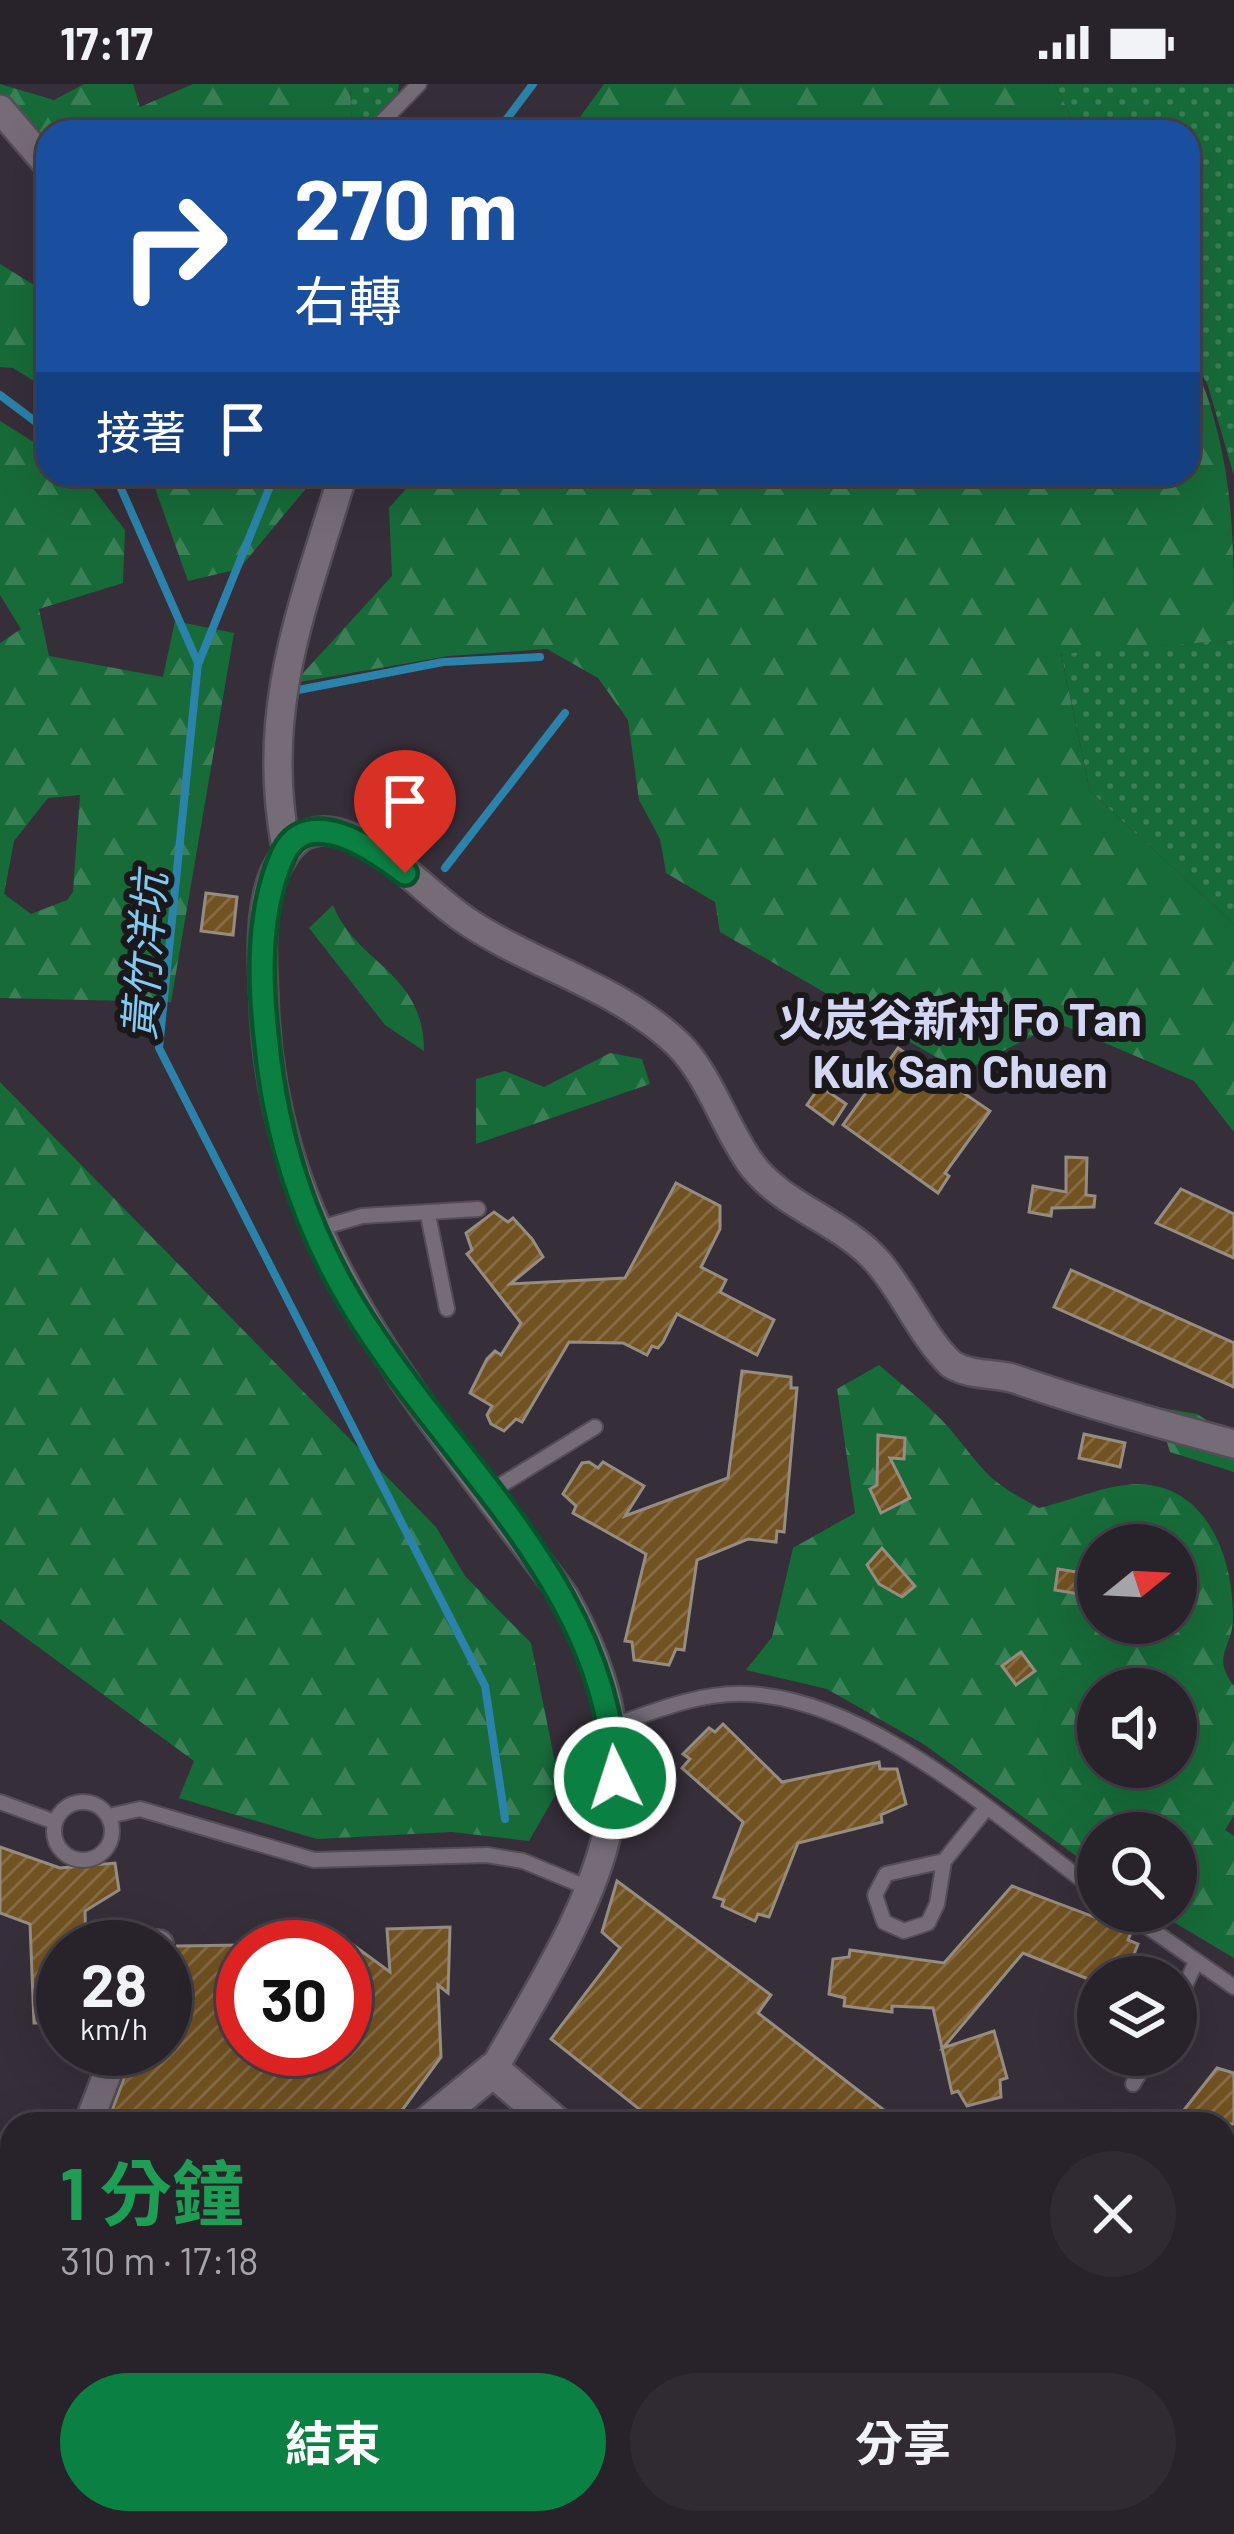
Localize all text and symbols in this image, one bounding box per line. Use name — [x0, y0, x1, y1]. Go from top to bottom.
text: 17:17 — [60, 15, 153, 69]
text: 270 m — [294, 156, 518, 257]
icon: right — [96, 168, 252, 324]
text: 右轉 — [294, 267, 402, 332]
icon: arrive — [210, 396, 276, 462]
text: 接著 — [96, 404, 186, 458]
pin — [354, 750, 456, 873]
icon: arrive — [372, 768, 438, 834]
water label: 黃竹洋坑 — [112, 864, 174, 1042]
district label: 火炭谷新村 Fo Tan Kuk San Chuen — [778, 991, 1142, 1097]
north arrow — [1077, 1524, 1197, 1644]
map controls — [1077, 1524, 1197, 2076]
button: sound — [1077, 1668, 1197, 1788]
position arrow — [552, 1715, 678, 1841]
button: search — [1077, 1812, 1197, 1932]
speed limit sign: 30 — [216, 1920, 372, 2076]
text: 28 — [81, 1947, 147, 2019]
button: layers — [1077, 1956, 1197, 2076]
text: km/h — [80, 2010, 148, 2046]
text: 1 分鐘 — [60, 2148, 244, 2234]
button: close — [1050, 2151, 1176, 2277]
text: 310 m · 17:18 — [60, 2236, 259, 2283]
button: 結束 — [60, 2373, 606, 2511]
button: 分享 — [630, 2373, 1176, 2511]

